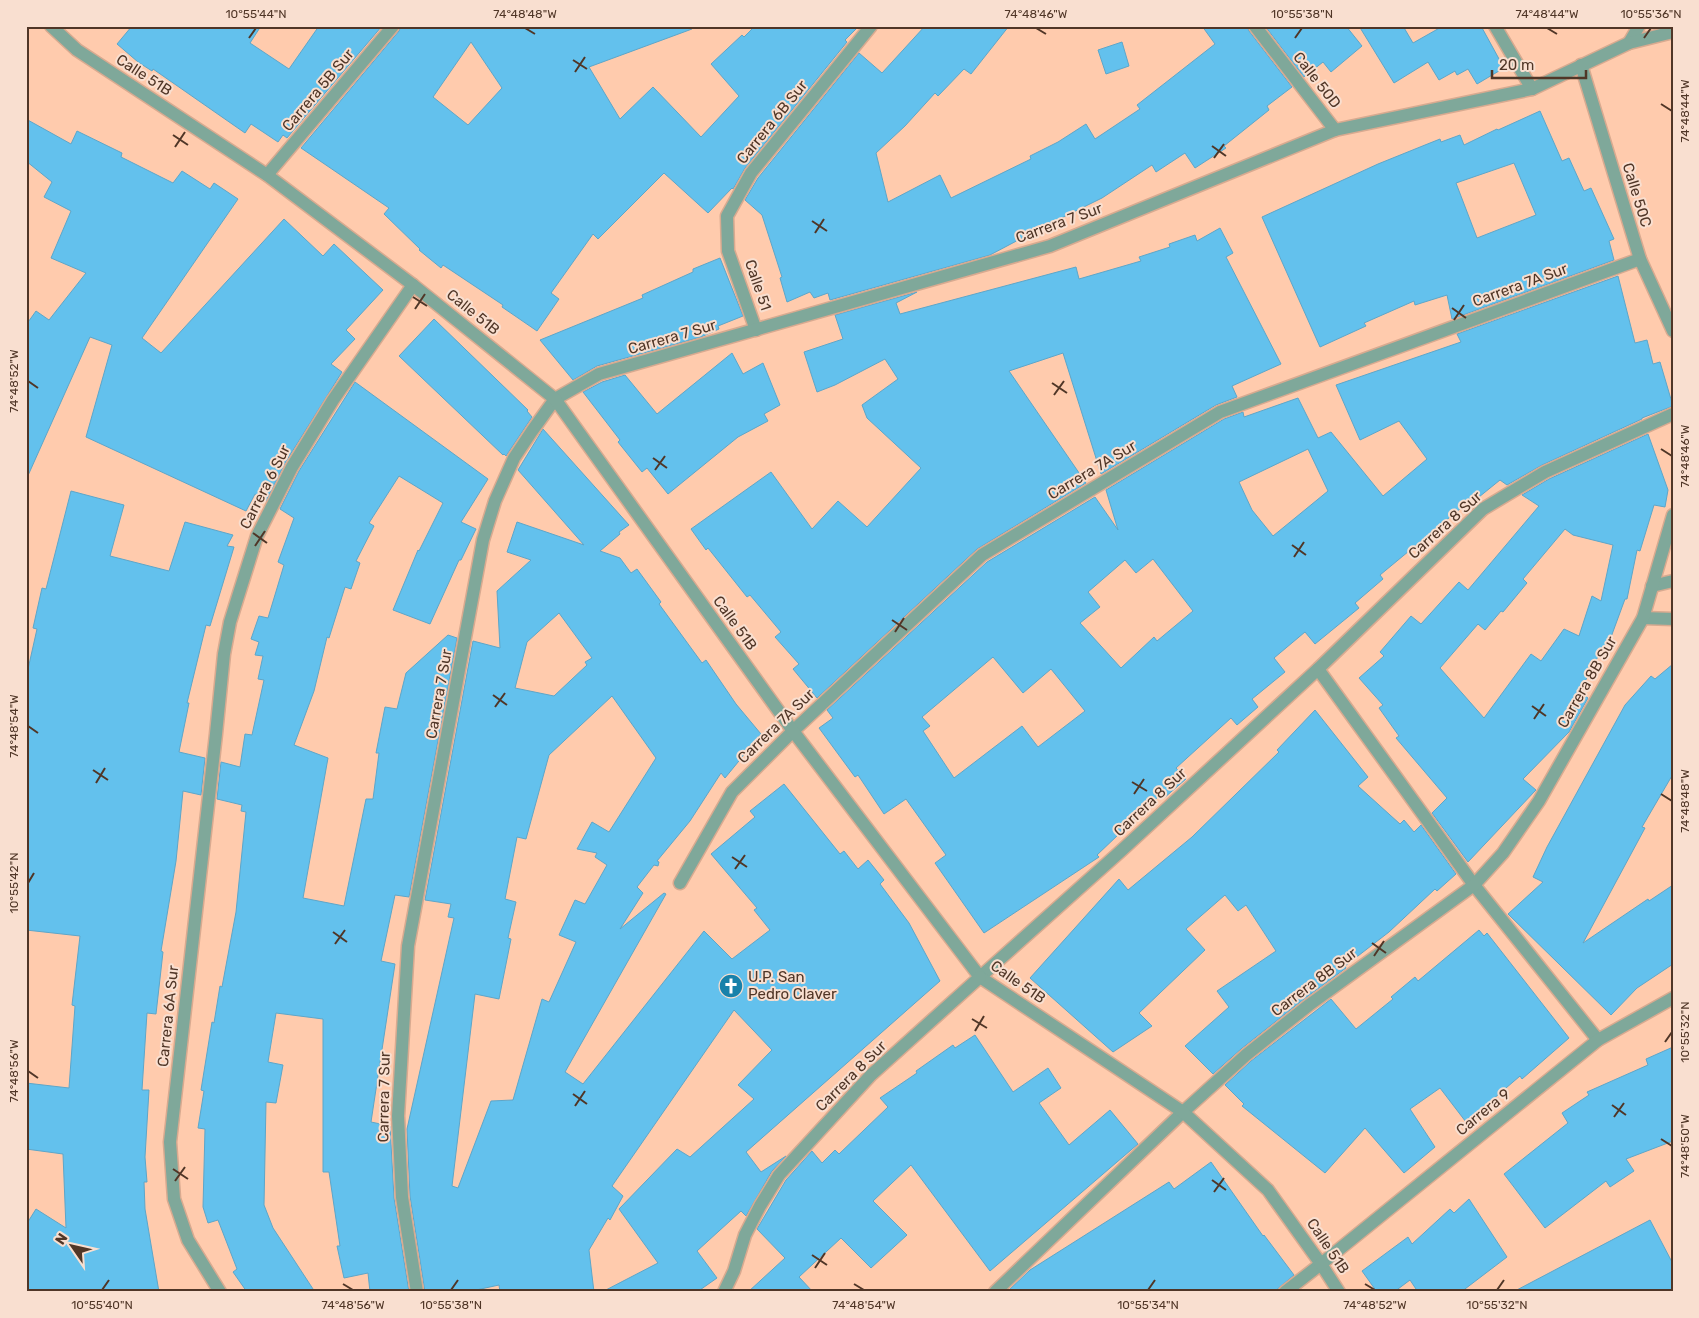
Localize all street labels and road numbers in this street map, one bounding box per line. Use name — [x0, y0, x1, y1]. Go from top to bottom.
street label: Carrera 5B Sur — [278, 45, 358, 135]
street label: Calle 50D — [1289, 48, 1345, 112]
street label: Calle 51B — [113, 50, 175, 100]
street label: Carrera 6B Sur — [733, 76, 811, 167]
street label: Calle 50C — [1619, 161, 1655, 229]
street label: Carrera 7 Sur — [1013, 199, 1105, 247]
street label: Calle 51 — [741, 257, 775, 313]
street label: Carrera 7A Sur — [1470, 259, 1570, 311]
street label: Calle 51B — [443, 285, 503, 339]
street label: Carrera 7 Sur — [626, 316, 718, 358]
street label: Carrera 7A Sur — [1045, 436, 1140, 503]
street label: Carrera 6 Sur — [236, 442, 294, 532]
street label: Carrera 8 Sur — [1405, 487, 1486, 563]
street label: Calle 51B — [709, 592, 761, 654]
street label: Carrera 8B Sur — [1554, 633, 1621, 731]
street label: Carrera 7 Sur — [422, 647, 456, 740]
street label: Carrera 7A Sur — [734, 685, 818, 767]
street label: Carrera 8 Sur — [1110, 764, 1190, 840]
street label: Carrera 8B Sur — [1268, 944, 1361, 1020]
street label: Calle 51B — [987, 957, 1049, 1007]
street label: Carrera 6A Sur — [154, 964, 182, 1068]
street label: Carrera 8 Sur — [812, 1037, 890, 1115]
street label: Carrera 7 Sur — [374, 1051, 394, 1143]
street label: Carrera 9 — [1452, 1085, 1514, 1139]
street label: Calle 51B — [1303, 1215, 1353, 1277]

